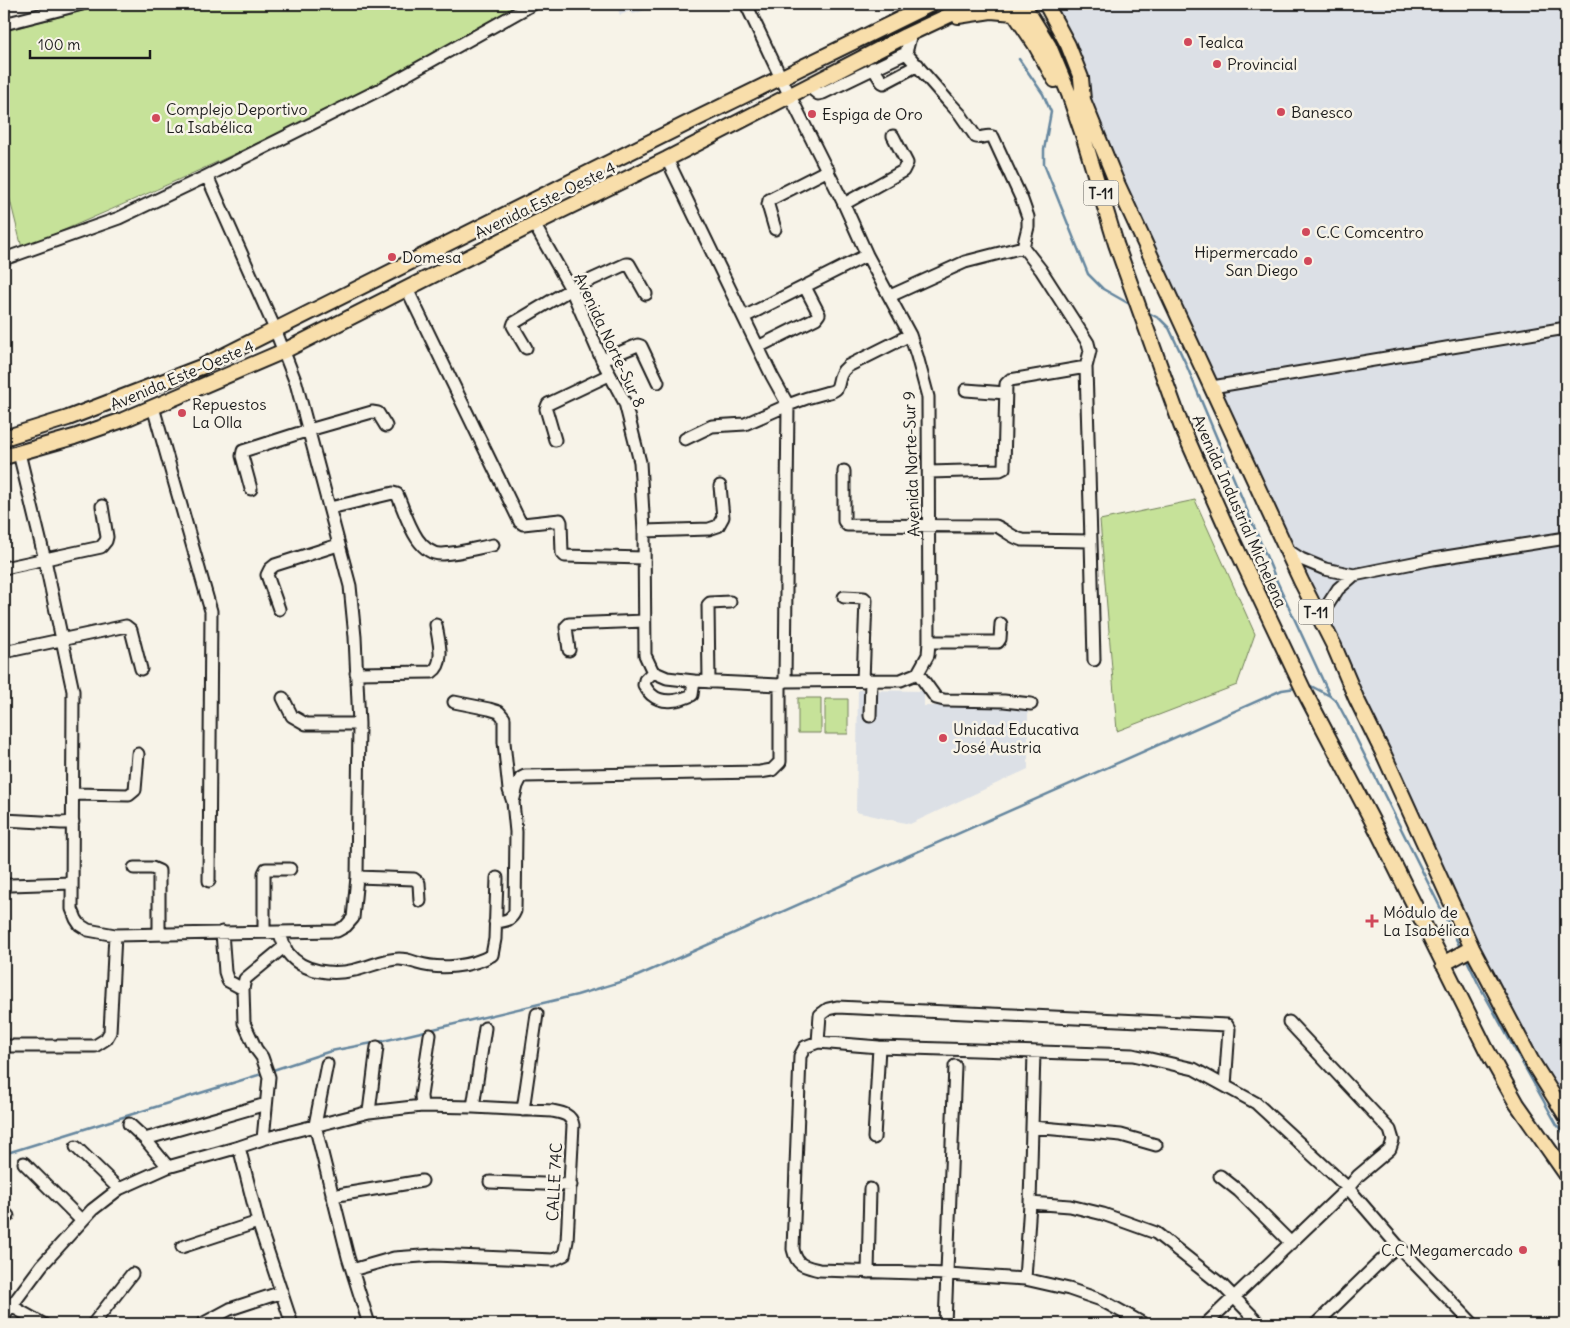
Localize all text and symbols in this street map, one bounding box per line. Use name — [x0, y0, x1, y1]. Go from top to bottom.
scale bar — [30, 28, 150, 60]
place label: Tealca — [1198, 32, 1244, 52]
text: 100 m — [38, 35, 80, 54]
marker: Tealca — [1182, 36, 1194, 48]
place label: Provincial — [1227, 54, 1297, 74]
marker: Provincial — [1211, 58, 1223, 70]
place label: Complejo Deportivo La Isabélica — [166, 99, 307, 137]
place label: Banesco — [1291, 102, 1353, 122]
place label: Espiga de Oro — [822, 104, 923, 124]
marker: Banesco — [1275, 106, 1287, 118]
marker: Espiga de Oro — [806, 108, 818, 120]
marker: Complejo Deportivo La Isabélica — [150, 112, 162, 124]
street label: Avenida Este-Oeste 4 — [471, 157, 619, 243]
road number: T-11 — [1084, 180, 1118, 206]
place label: C.C Comcentro — [1316, 222, 1424, 242]
marker: C.C Comcentro — [1300, 226, 1312, 238]
place label: Hipermercado San Diego — [1194, 242, 1298, 280]
place label: Domesa — [402, 247, 461, 267]
marker: Domesa — [386, 251, 398, 263]
marker: Hipermercado San Diego — [1302, 255, 1314, 267]
street label: Avenida Norte-Sur 8 — [570, 270, 650, 410]
street label: Avenida Este-Oeste 4 — [107, 336, 257, 414]
street label: Avenida Norte-Sur 9 — [898, 391, 924, 537]
place label: Repuestos La Olla — [192, 394, 266, 432]
marker: Repuestos La Olla — [176, 407, 188, 419]
street label: Avenida Industrial Michelena — [1188, 411, 1292, 611]
road number: T-11 — [1298, 600, 1334, 624]
place label: Unidad Educativa José Austria — [953, 719, 1079, 757]
marker: Unidad Educativa José Austria — [937, 732, 949, 744]
place label: Módulo de La Isabélica — [1383, 902, 1470, 940]
marker: Módulo de La Isabélica — [1365, 914, 1379, 928]
street label: CALLE 74C — [542, 1142, 566, 1222]
place label: C.C Megamercado — [1381, 1240, 1513, 1260]
marker: C.C Megamercado — [1517, 1244, 1529, 1256]

